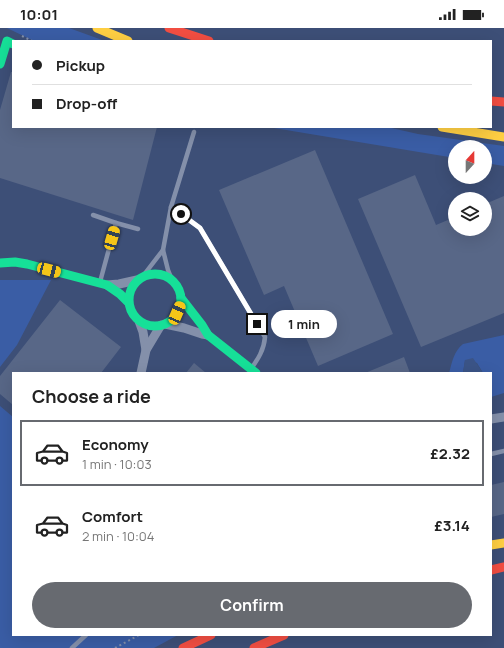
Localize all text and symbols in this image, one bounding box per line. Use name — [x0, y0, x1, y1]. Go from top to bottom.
text: 10:01 — [20, 4, 58, 25]
text: Pickup — [56, 55, 105, 76]
text: Drop-off — [56, 93, 117, 114]
north arrow — [448, 140, 492, 184]
map controls — [448, 140, 492, 236]
button: layers — [448, 192, 492, 236]
route start — [172, 205, 190, 223]
car — [103, 225, 121, 251]
car — [36, 261, 62, 279]
car — [167, 300, 187, 326]
callout: 1 min — [271, 310, 337, 338]
route end — [248, 315, 266, 333]
text: 1 min — [288, 315, 320, 333]
text: Choose a ride — [32, 384, 151, 408]
text: Economy — [82, 434, 149, 455]
icon: car — [34, 435, 70, 471]
text: £2.32 — [430, 443, 470, 464]
text: 1 min · 10:03 — [82, 455, 152, 473]
text: Comfort — [82, 506, 143, 527]
icon: car — [34, 507, 70, 543]
text: £3.14 — [434, 515, 470, 536]
text: 2 min · 10:04 — [82, 527, 154, 545]
button: Confirm — [32, 582, 472, 628]

